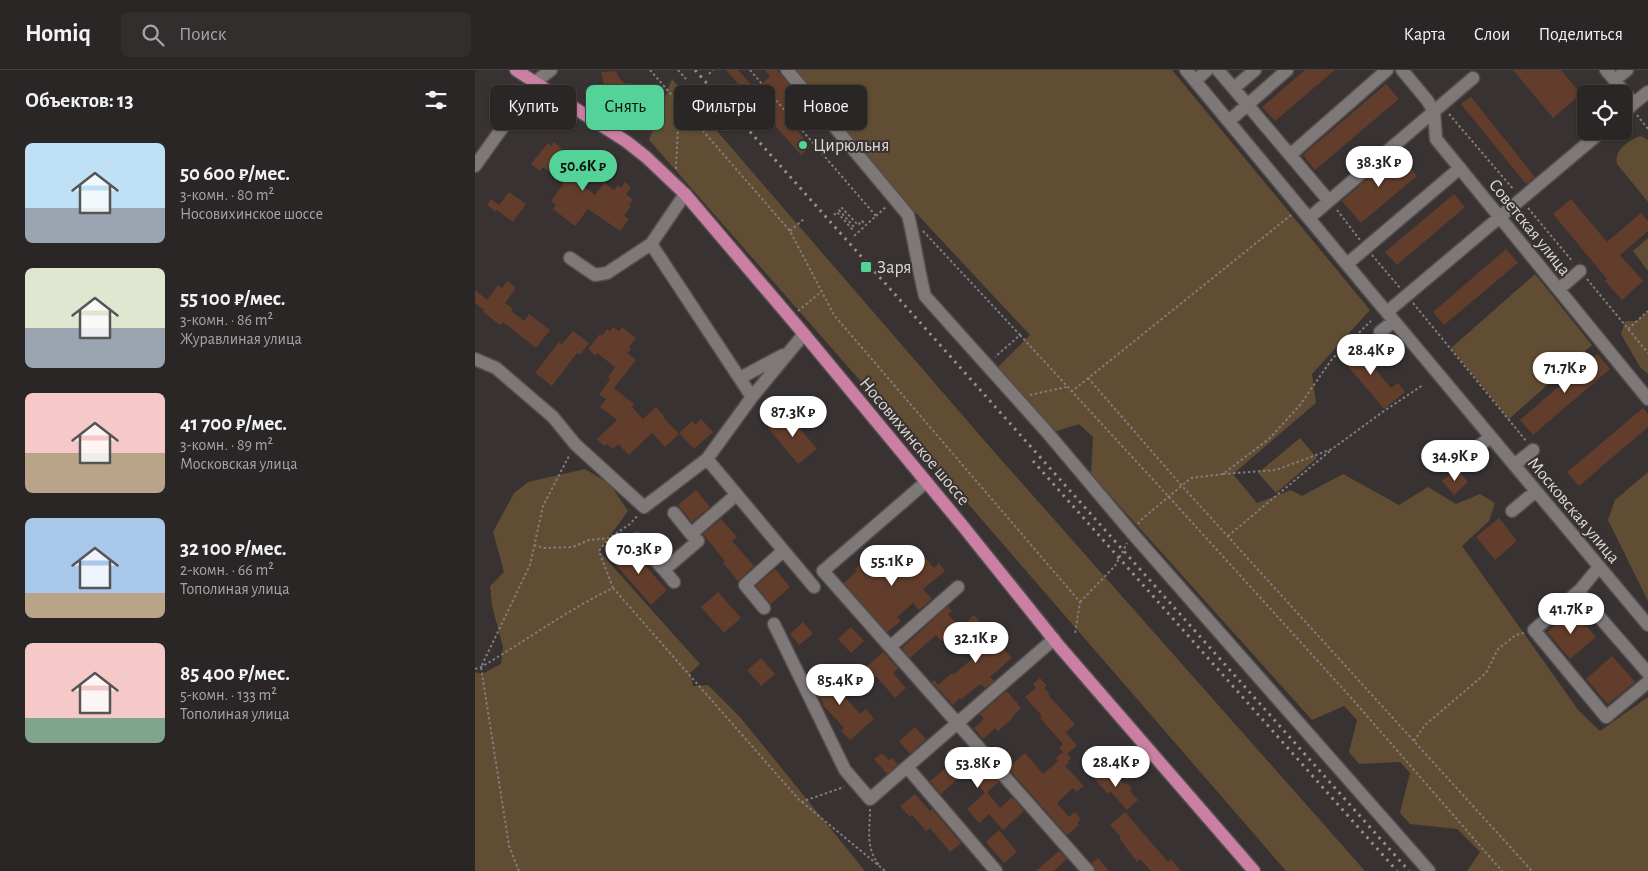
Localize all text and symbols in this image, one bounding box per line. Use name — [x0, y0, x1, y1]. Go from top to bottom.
search box — [121, 12, 471, 57]
icon: search — [139, 21, 167, 49]
text: Homiq — [25, 22, 91, 46]
text: Поиск — [179, 25, 227, 44]
text: Карта — [1404, 26, 1446, 44]
text: Слои — [1474, 26, 1510, 44]
text: Поделиться — [1538, 26, 1623, 44]
chip: Купить — [490, 85, 576, 130]
chip: Снять — [586, 85, 664, 130]
chip: Фильтры — [674, 85, 775, 130]
chip: Новое — [785, 85, 867, 130]
map controls — [1577, 85, 1632, 140]
button: locate — [1577, 85, 1632, 140]
icon: filters — [422, 86, 450, 114]
text: Объектов: 13 — [25, 90, 134, 111]
place label: Цирюльня — [813, 137, 889, 155]
marker: Цирюльня — [797, 139, 809, 151]
pin: 38.3K ₽ — [1333, 146, 1425, 188]
pin: 50.6K ₽ — [537, 150, 629, 192]
text: 38.3K ₽ — [1357, 154, 1401, 170]
text: 50.6K ₽ — [560, 158, 606, 174]
icon: home — [65, 163, 125, 223]
text: 50 600 ₽/мес. — [180, 163, 290, 184]
street label: Советская улица — [1485, 176, 1573, 279]
text: 3-комн. · 80 m² — [180, 187, 274, 203]
text: Носовихинское шоссе — [180, 206, 323, 222]
place label: Заря — [877, 259, 912, 277]
marker: Заря — [859, 260, 873, 274]
icon: home — [65, 288, 125, 348]
text: 55 100 ₽/мес. — [180, 288, 286, 309]
text: 3-комн. · 86 m² — [180, 312, 273, 328]
text: Журавлиная улица — [180, 331, 302, 347]
pin: 28.4K ₽ — [1325, 334, 1417, 376]
text: 28.4K ₽ — [1348, 342, 1394, 358]
pin: 71.7K ₽ — [1519, 352, 1611, 394]
text: 71.7K ₽ — [1544, 360, 1586, 376]
street label: Носовихинское шоссе — [856, 374, 973, 509]
pin: 87.3K ₽ — [747, 396, 839, 438]
text: 87.3K ₽ — [771, 404, 815, 420]
icon: home — [65, 413, 125, 473]
text: 41 700 ₽/мес. — [180, 413, 287, 434]
text: 3-комн. · 89 m² — [180, 437, 273, 453]
pin: 34.9K ₽ — [1409, 440, 1501, 482]
text: 34.9K ₽ — [1432, 448, 1478, 464]
street label: Московская улица — [1524, 454, 1623, 567]
text: Московская улица — [180, 456, 298, 472]
pin: 70.3K ₽ — [593, 532, 685, 575]
icon: home — [65, 538, 125, 598]
text: 32 100 ₽/мес. — [180, 538, 286, 559]
text: 70.3K ₽ — [616, 541, 662, 557]
pin: 55.1K ₽ — [846, 544, 938, 587]
text: 55.1K ₽ — [871, 553, 913, 569]
text: 2-комн. · 66 m² — [180, 562, 274, 578]
text: Тополиная улица — [180, 581, 290, 597]
pin: 41.7K ₽ — [1525, 592, 1617, 635]
text: 41.7K ₽ — [1549, 601, 1593, 617]
pin: 32.1K ₽ — [930, 622, 1022, 664]
text: 32.1K ₽ — [954, 630, 998, 646]
icon: home — [65, 663, 125, 723]
text: 85 400 ₽/мес. — [180, 663, 290, 684]
pin: 85.4K ₽ — [794, 664, 886, 706]
text: 85.4K ₽ — [817, 672, 863, 688]
text: 5-комн. · 133 m² — [180, 687, 277, 703]
text: Тополиная улица — [180, 706, 290, 722]
pin: 53.8K ₽ — [932, 746, 1024, 789]
pin: 28.4K ₽ — [1070, 746, 1162, 788]
text: 28.4K ₽ — [1093, 754, 1139, 770]
text: 53.8K ₽ — [956, 755, 1000, 771]

